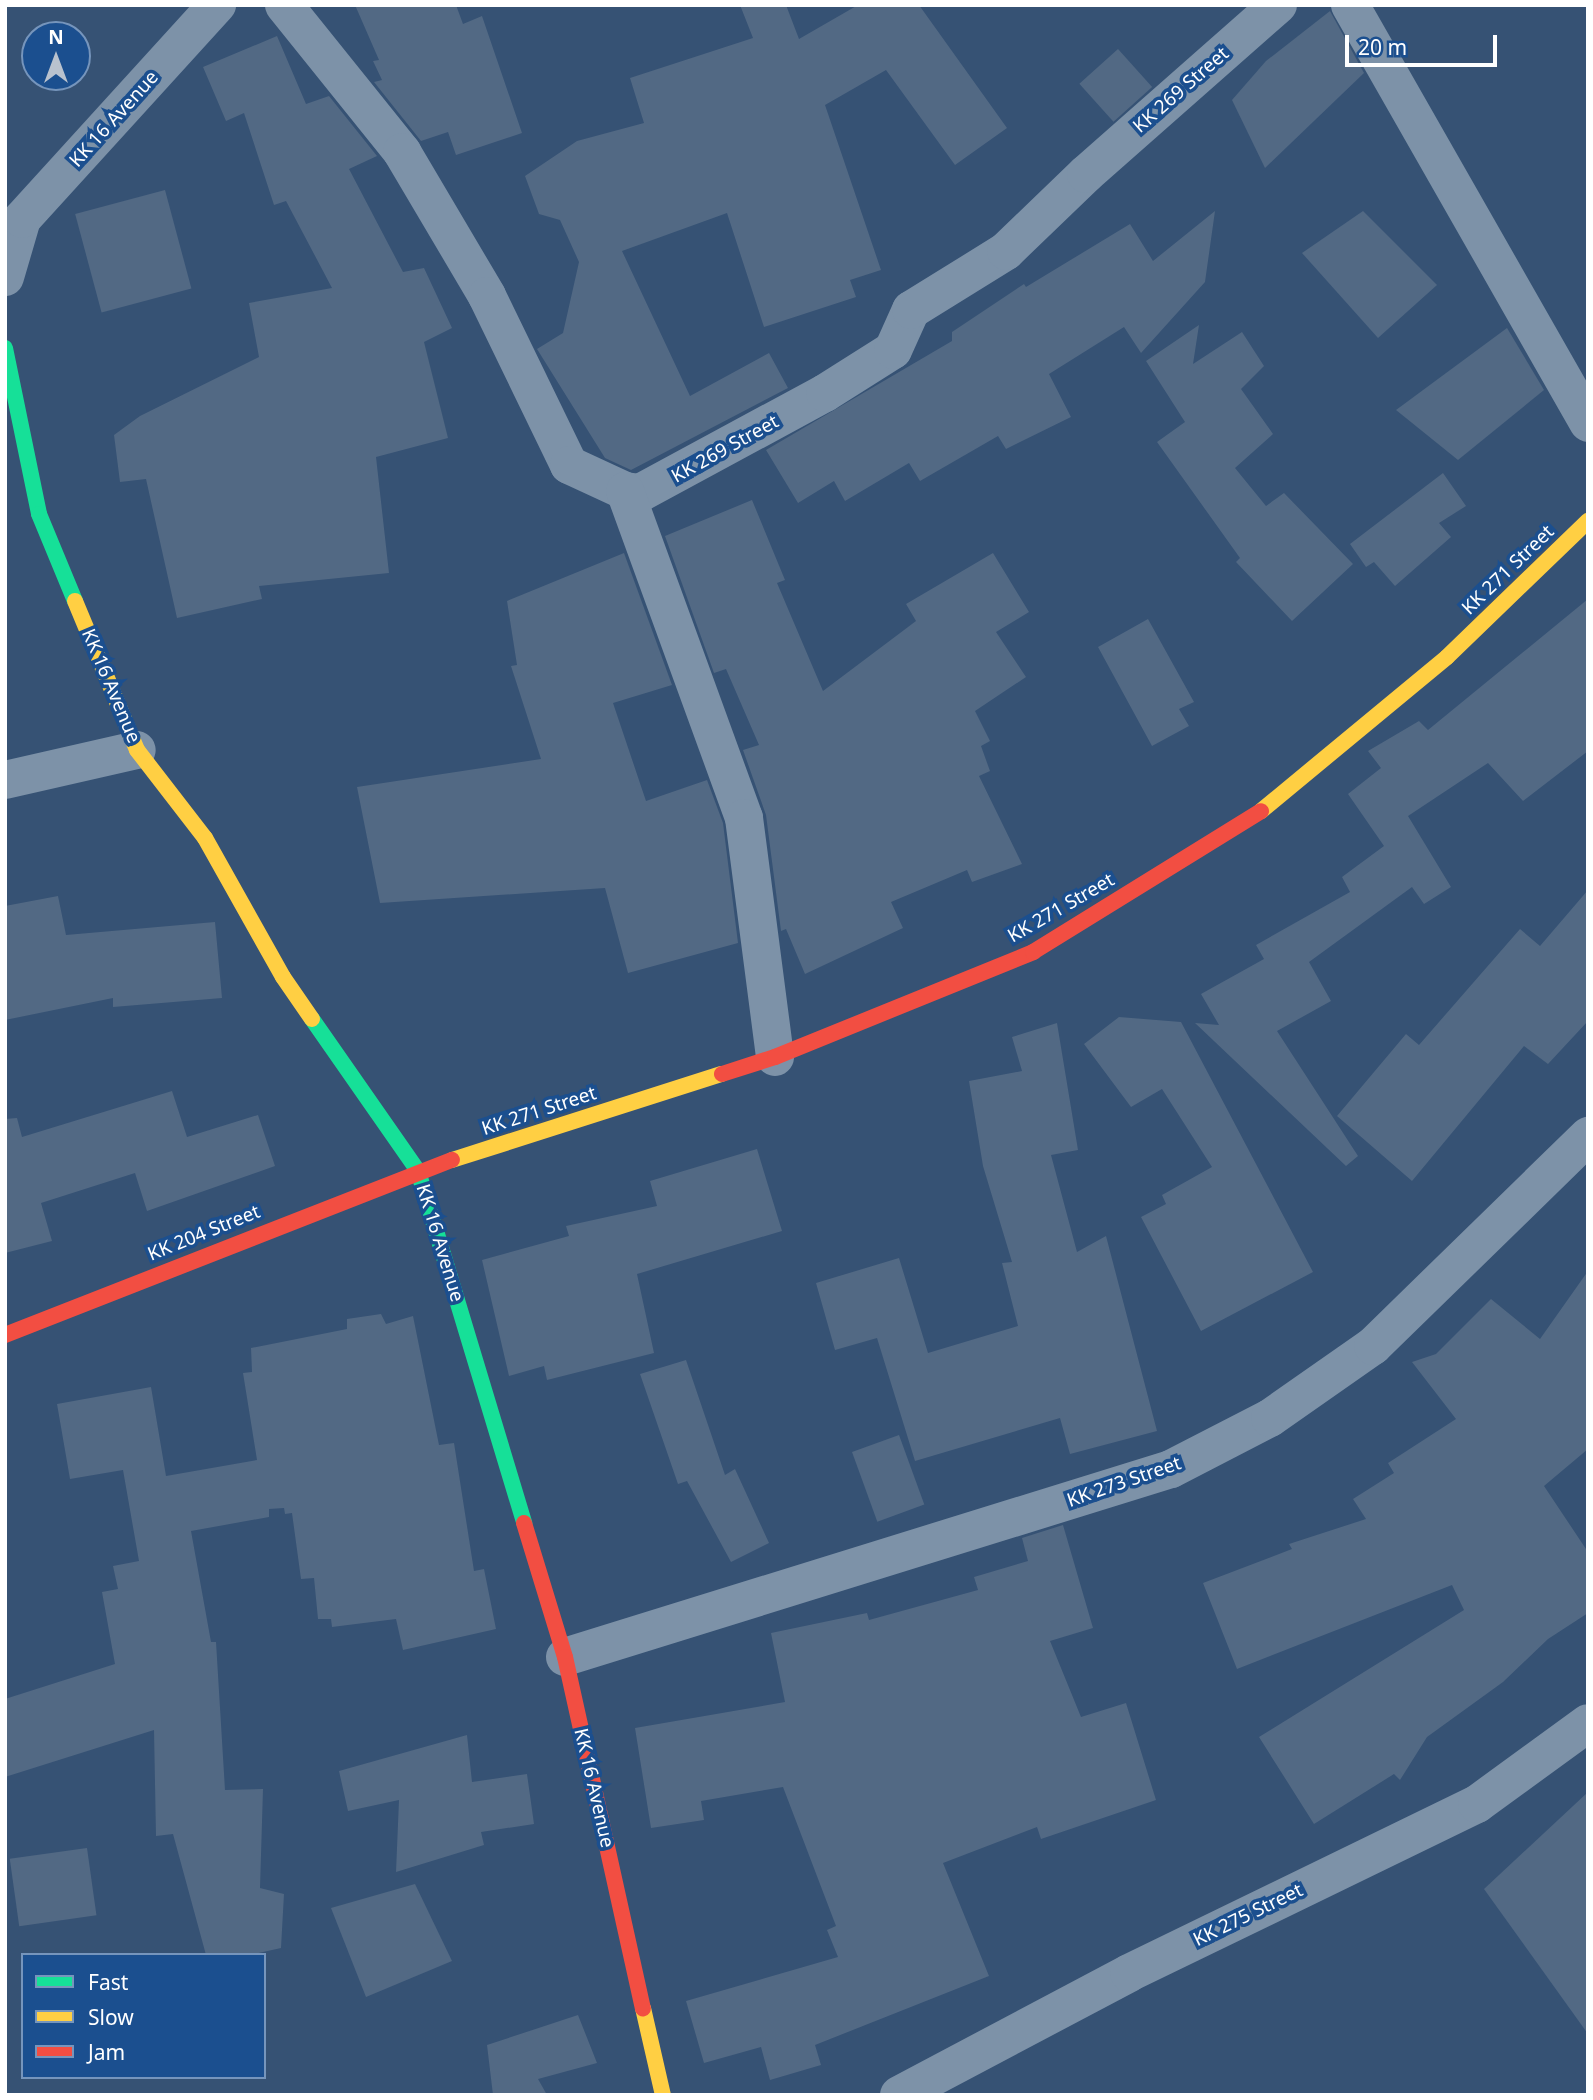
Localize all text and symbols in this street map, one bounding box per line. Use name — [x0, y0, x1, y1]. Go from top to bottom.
north arrow — [21, 21, 91, 91]
scale bar — [1348, 21, 1500, 65]
text: N — [48, 24, 64, 50]
text: 20 m — [1358, 33, 1407, 61]
street label: KK 269 Street — [1129, 42, 1233, 138]
street label: KK 16 Avenue — [65, 66, 163, 172]
street label: KK 269 Street — [667, 410, 783, 488]
street label: KK 271 Street — [1457, 520, 1559, 620]
street label: KK 16 Avenue — [77, 625, 145, 747]
street label: KK 271 Street — [1004, 868, 1118, 948]
street label: KK 271 Street — [479, 1082, 599, 1140]
street label: KK 16 Avenue — [411, 1181, 469, 1305]
street label: KK 204 Street — [145, 1200, 263, 1266]
street label: KK 273 Street — [1064, 1452, 1184, 1512]
street label: KK 16 Avenue — [569, 1726, 619, 1850]
street label: KK 275 Street — [1190, 1879, 1306, 1951]
legend — [21, 1953, 266, 2079]
text: Fast — [88, 1968, 128, 1996]
text: Slow — [88, 2003, 134, 2031]
text: Jam — [88, 2038, 125, 2066]

